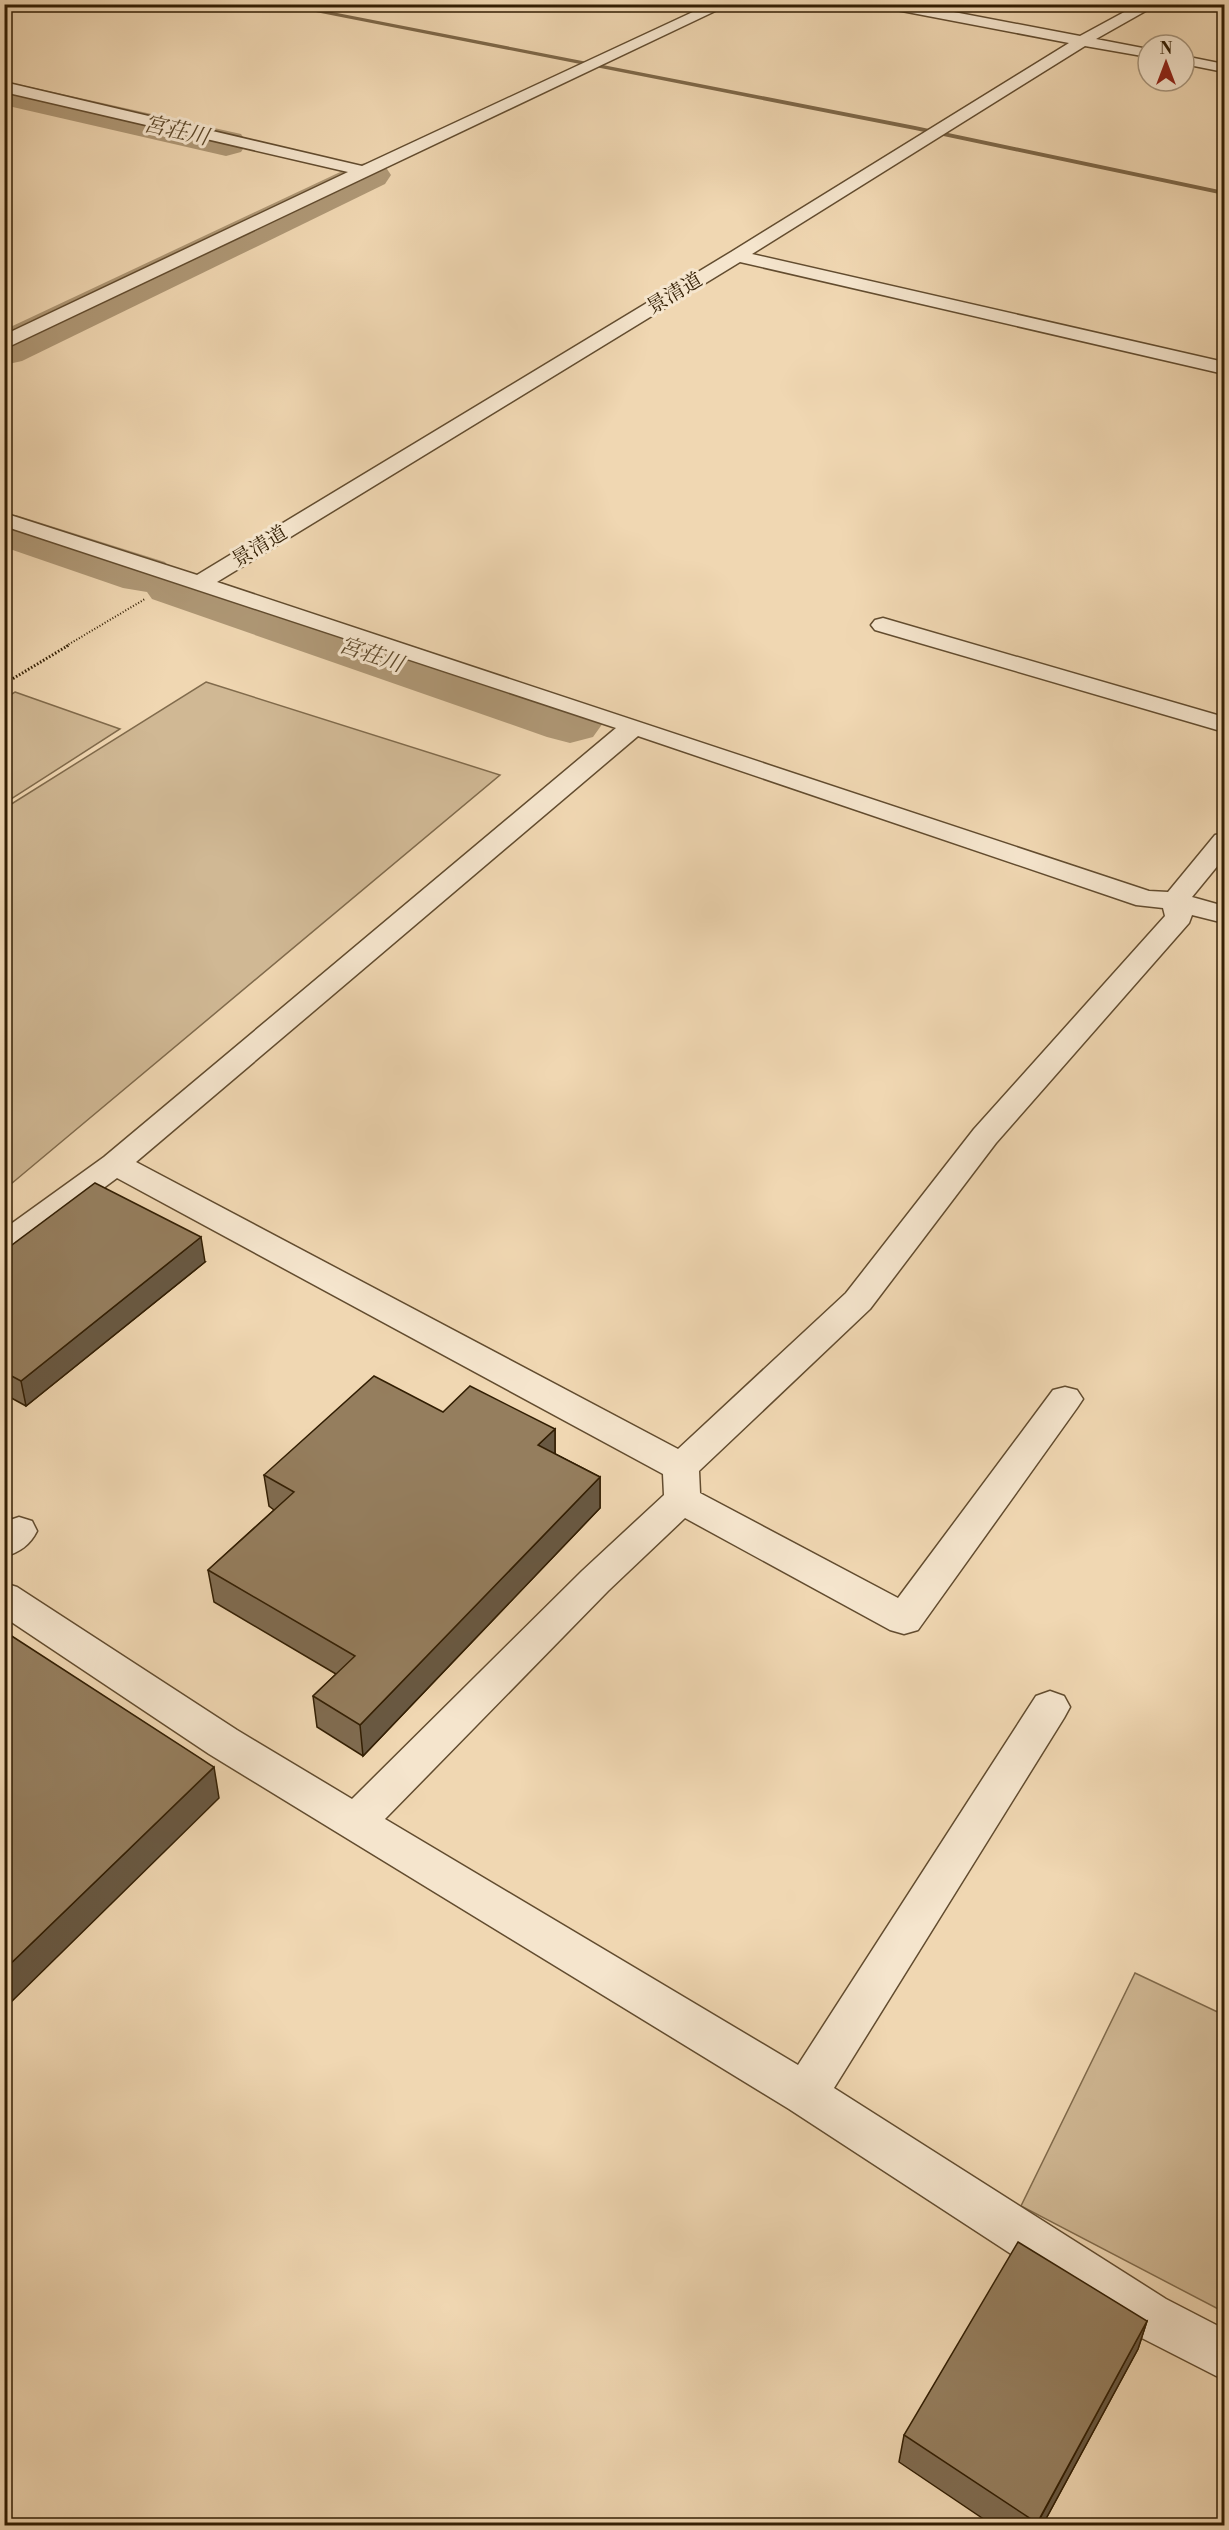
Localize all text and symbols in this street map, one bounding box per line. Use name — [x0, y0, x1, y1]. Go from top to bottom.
north arrow — [1136, 33, 1196, 93]
text: N — [1160, 39, 1173, 59]
water label: 宮荘川 — [141, 110, 213, 152]
street label: 景清道 — [643, 268, 707, 320]
street label: 景清道 — [228, 521, 292, 573]
water label: 宮荘川 — [335, 631, 408, 679]

